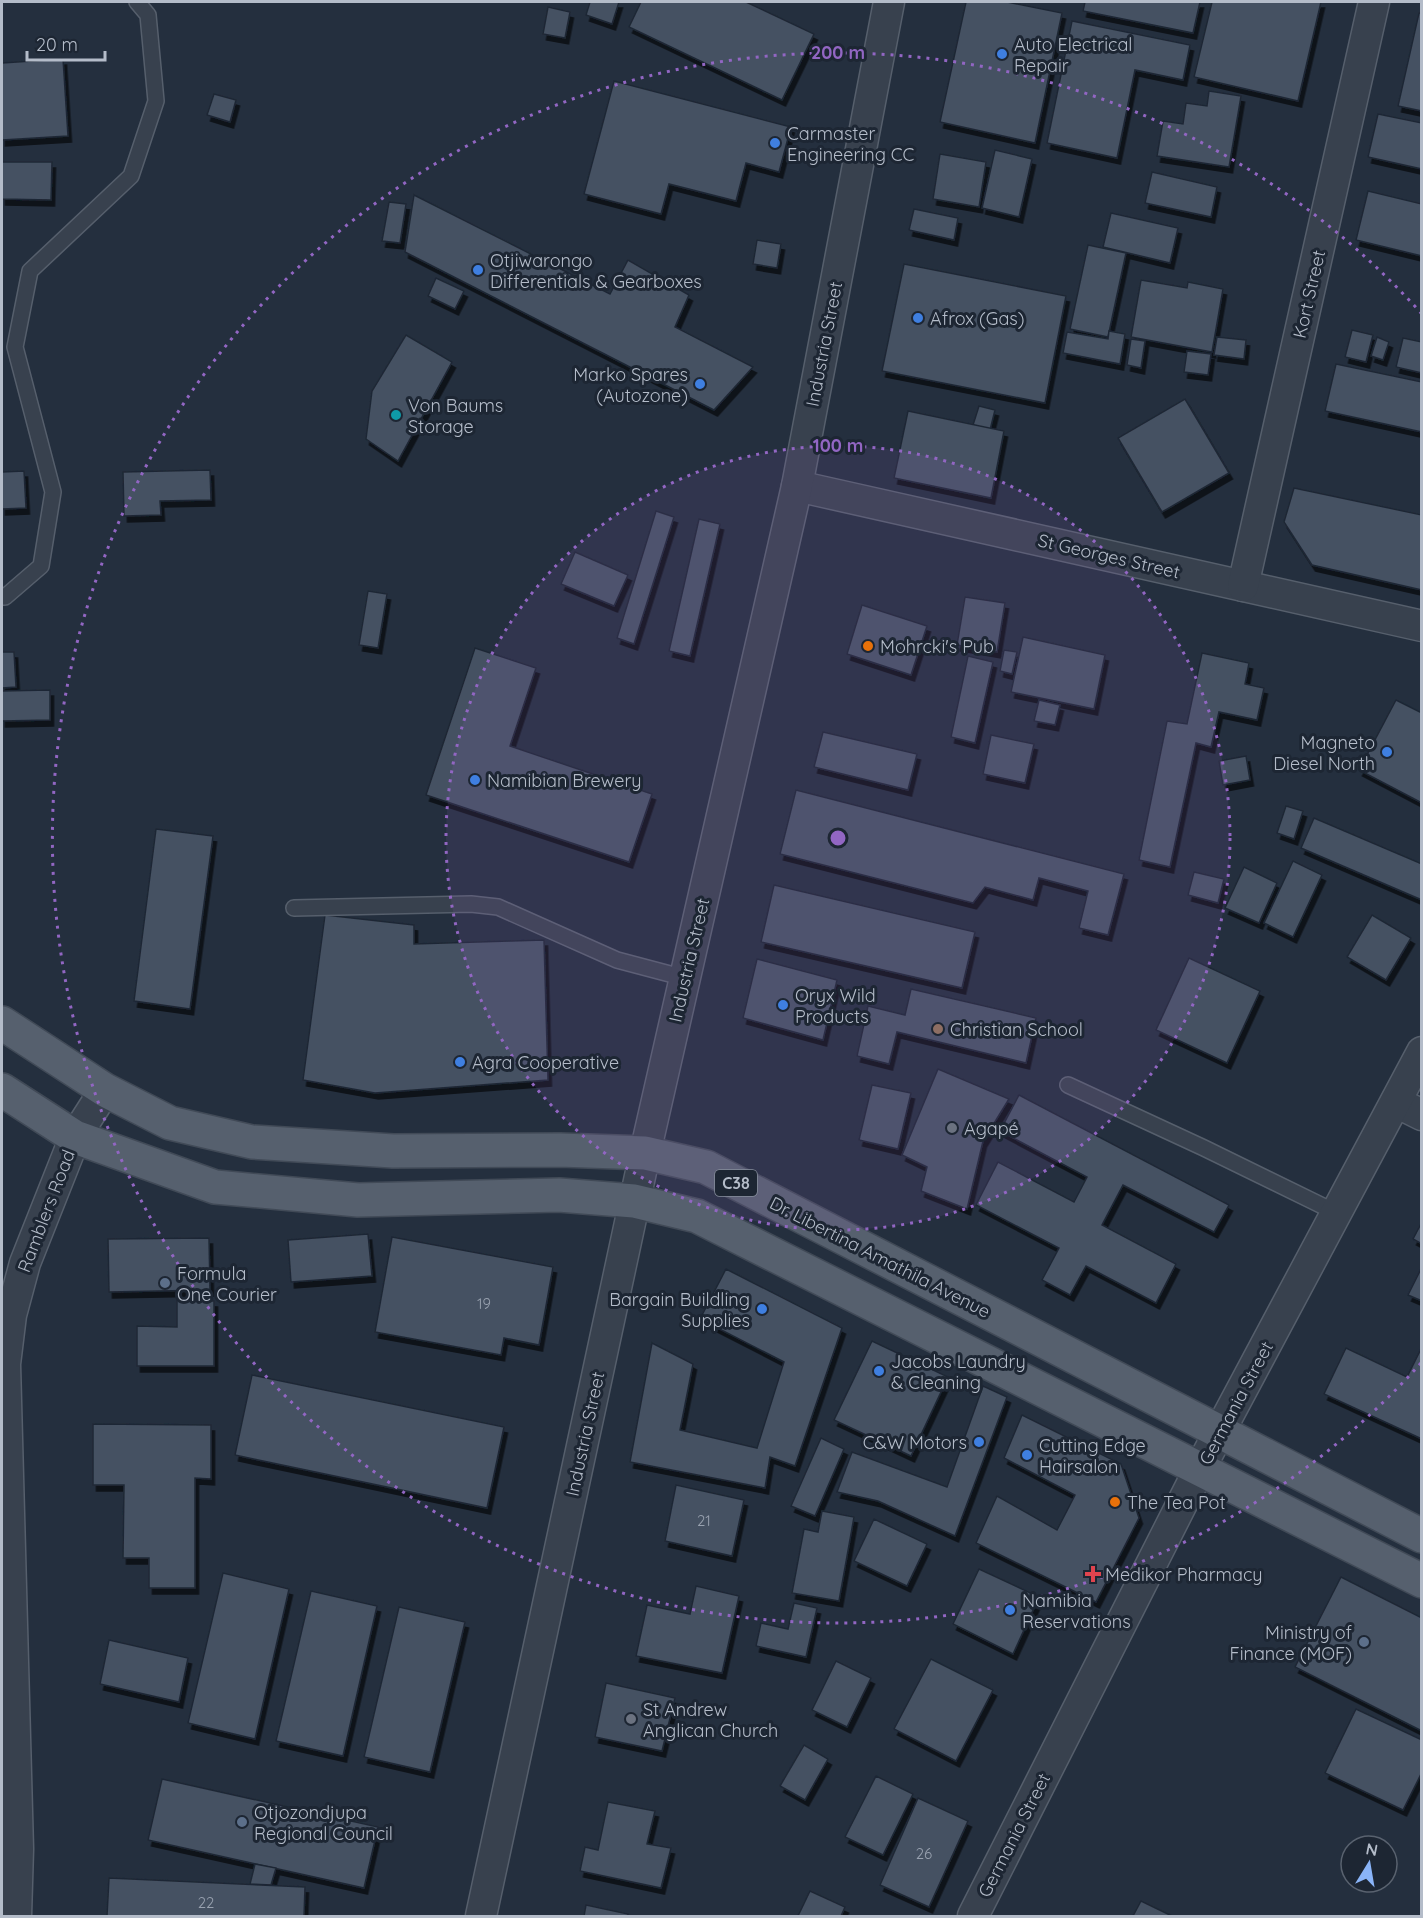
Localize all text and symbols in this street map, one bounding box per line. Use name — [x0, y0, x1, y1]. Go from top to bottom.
scale bar — [27, 24, 105, 62]
text: 20 m — [36, 33, 78, 56]
place label: Auto Electrical Repair — [1014, 33, 1132, 77]
text: 200 m — [811, 41, 865, 64]
marker: Auto Electrical Repair — [995, 47, 1009, 61]
place label: Carmaster Engineering CC — [787, 122, 915, 166]
marker: Carmaster Engineering CC — [768, 136, 782, 150]
street label: Kort Street — [1288, 248, 1330, 340]
place label: Otjiwarongo Differentials & Gearboxes — [490, 249, 702, 293]
marker: Otjiwarongo Differentials & Gearboxes — [471, 263, 485, 277]
street label: Industria Street — [801, 280, 847, 408]
place label: Afrox (Gas) — [930, 307, 1025, 330]
marker: Afrox (Gas) — [911, 311, 925, 325]
place label: Marko Spares (Autozone) — [573, 363, 688, 407]
marker: Marko Spares (Autozone) — [693, 377, 707, 391]
place label: Von Baums Storage — [408, 394, 503, 438]
marker: Von Baums Storage — [389, 408, 403, 422]
text: 100 m — [813, 434, 863, 457]
street label: St Georges Street — [1036, 528, 1182, 584]
place label: Mohrcki's Pub — [880, 635, 994, 658]
marker: Mohrcki's Pub — [861, 639, 875, 653]
place label: Magneto Diesel North — [1273, 731, 1375, 775]
marker: Magneto Diesel North — [1380, 745, 1394, 759]
place label: Namibian Brewery — [487, 769, 642, 792]
marker: Namibian Brewery — [468, 773, 482, 787]
centre of rings — [828, 828, 848, 848]
street label: Industria Street — [664, 896, 714, 1024]
place label: Oryx Wild Products — [795, 984, 876, 1028]
marker: Oryx Wild Products — [776, 998, 790, 1012]
place label: Christian School — [950, 1018, 1083, 1041]
marker: Christian School — [931, 1022, 945, 1036]
place label: Agra Cooperative — [472, 1051, 619, 1074]
marker: Agra Cooperative — [453, 1055, 467, 1069]
place label: Agapé — [964, 1117, 1019, 1140]
marker: Agapé — [945, 1121, 959, 1135]
street label: Ramblers Road — [12, 1146, 80, 1276]
road number: C38 — [715, 1170, 757, 1196]
street label: Dr. Libertina Amathila Avenue — [766, 1191, 994, 1323]
place label: Formula One Courier — [177, 1262, 277, 1306]
marker: Formula One Courier — [158, 1276, 172, 1290]
place label: Bargain Buildling Supplies — [609, 1288, 750, 1332]
house number: 19 — [477, 1294, 491, 1313]
marker: Bargain Buildling Supplies — [755, 1302, 769, 1316]
street label: Germania Street — [1194, 1337, 1278, 1469]
place label: Jacobs Laundry & Cleaning — [891, 1350, 1026, 1394]
marker: Jacobs Laundry & Cleaning — [872, 1364, 886, 1378]
street label: Industria Street — [561, 1370, 609, 1498]
place label: C&W Motors — [863, 1431, 967, 1454]
place label: Cutting Edge Hairsalon — [1039, 1434, 1146, 1478]
marker: C&W Motors — [972, 1435, 986, 1449]
marker: Cutting Edge Hairsalon — [1020, 1448, 1034, 1462]
place label: The Tea Pot — [1127, 1491, 1225, 1514]
marker: The Tea Pot — [1108, 1495, 1122, 1509]
house number: 21 — [697, 1511, 711, 1530]
place label: Medikor Pharmacy — [1105, 1563, 1262, 1586]
marker: Medikor Pharmacy — [1086, 1567, 1100, 1581]
place label: Namibia Reservations — [1022, 1589, 1131, 1633]
marker: Namibia Reservations — [1003, 1603, 1017, 1617]
place label: Ministry of Finance (MOF) — [1230, 1621, 1353, 1665]
marker: Ministry of Finance (MOF) — [1357, 1635, 1371, 1649]
place label: St Andrew Anglican Church — [643, 1698, 778, 1742]
marker: St Andrew Anglican Church — [624, 1712, 638, 1726]
street label: Germania Street — [973, 1769, 1055, 1901]
place label: Otjozondjupa Regional Council — [254, 1801, 393, 1845]
marker: Otjozondjupa Regional Council — [235, 1815, 249, 1829]
north arrow — [1339, 1834, 1399, 1894]
text: N — [1364, 1838, 1380, 1860]
house number: 26 — [916, 1844, 932, 1863]
house number: 22 — [198, 1893, 214, 1912]

